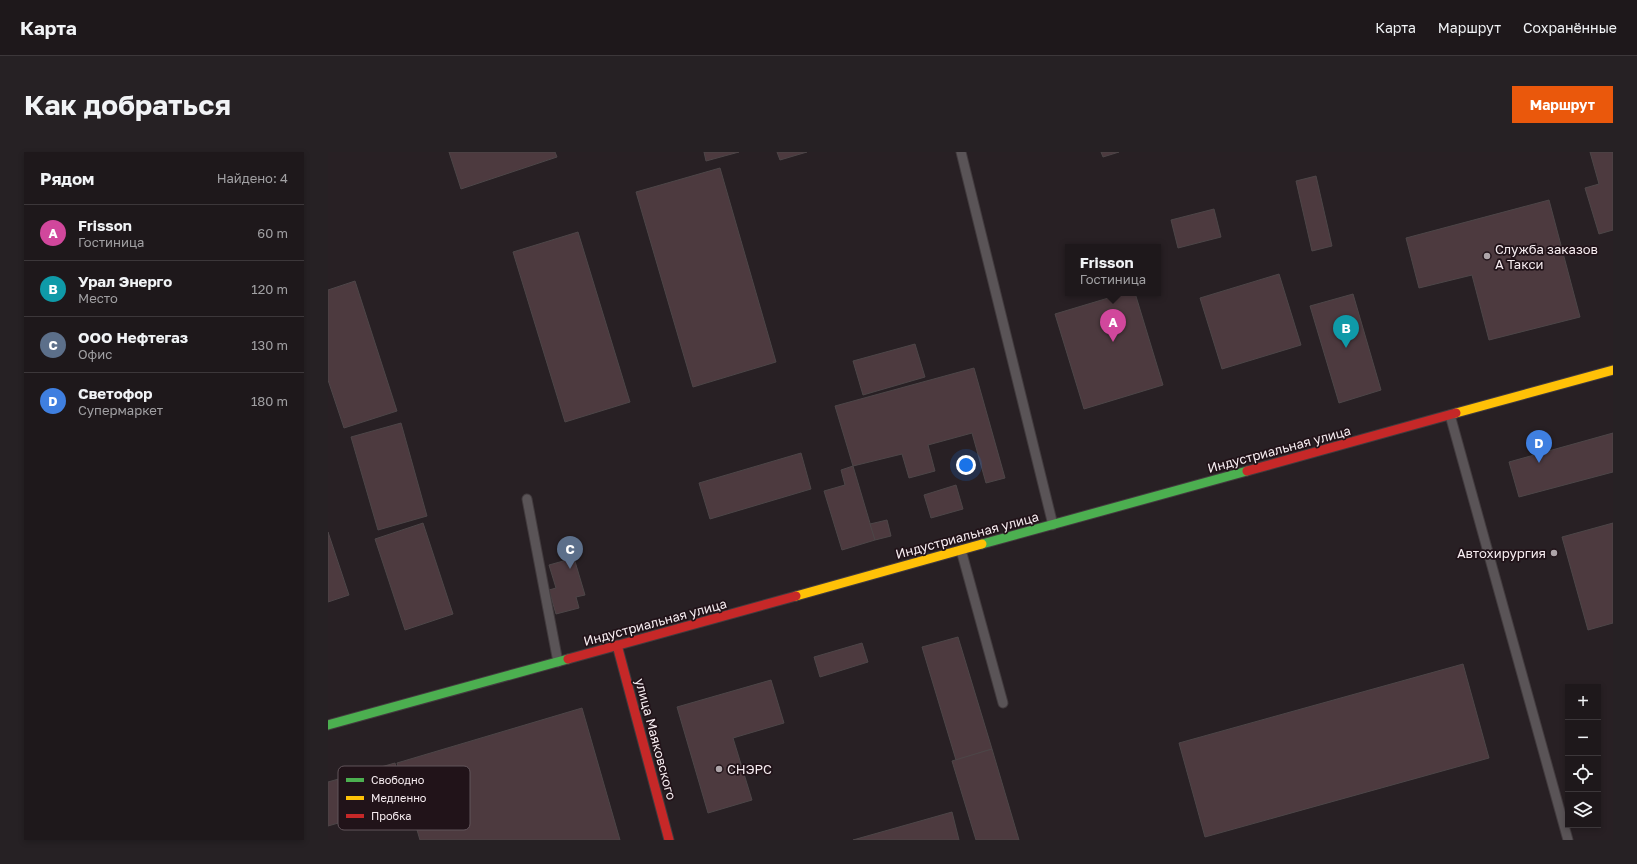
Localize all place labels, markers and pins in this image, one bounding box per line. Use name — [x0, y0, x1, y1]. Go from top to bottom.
place label: Служба заказов А Такси — [1495, 241, 1598, 272]
marker: Служба заказов А Такси — [1482, 251, 1492, 261]
pin: A — [1100, 309, 1126, 342]
pin: B — [1333, 315, 1359, 348]
pin: D — [1526, 430, 1552, 463]
pin: C — [557, 536, 583, 569]
place label: Автохирургия — [1457, 545, 1546, 561]
marker: Автохирургия — [1549, 548, 1559, 558]
place label: СНЭРС — [727, 761, 772, 777]
marker: СНЭРС — [714, 764, 724, 774]

